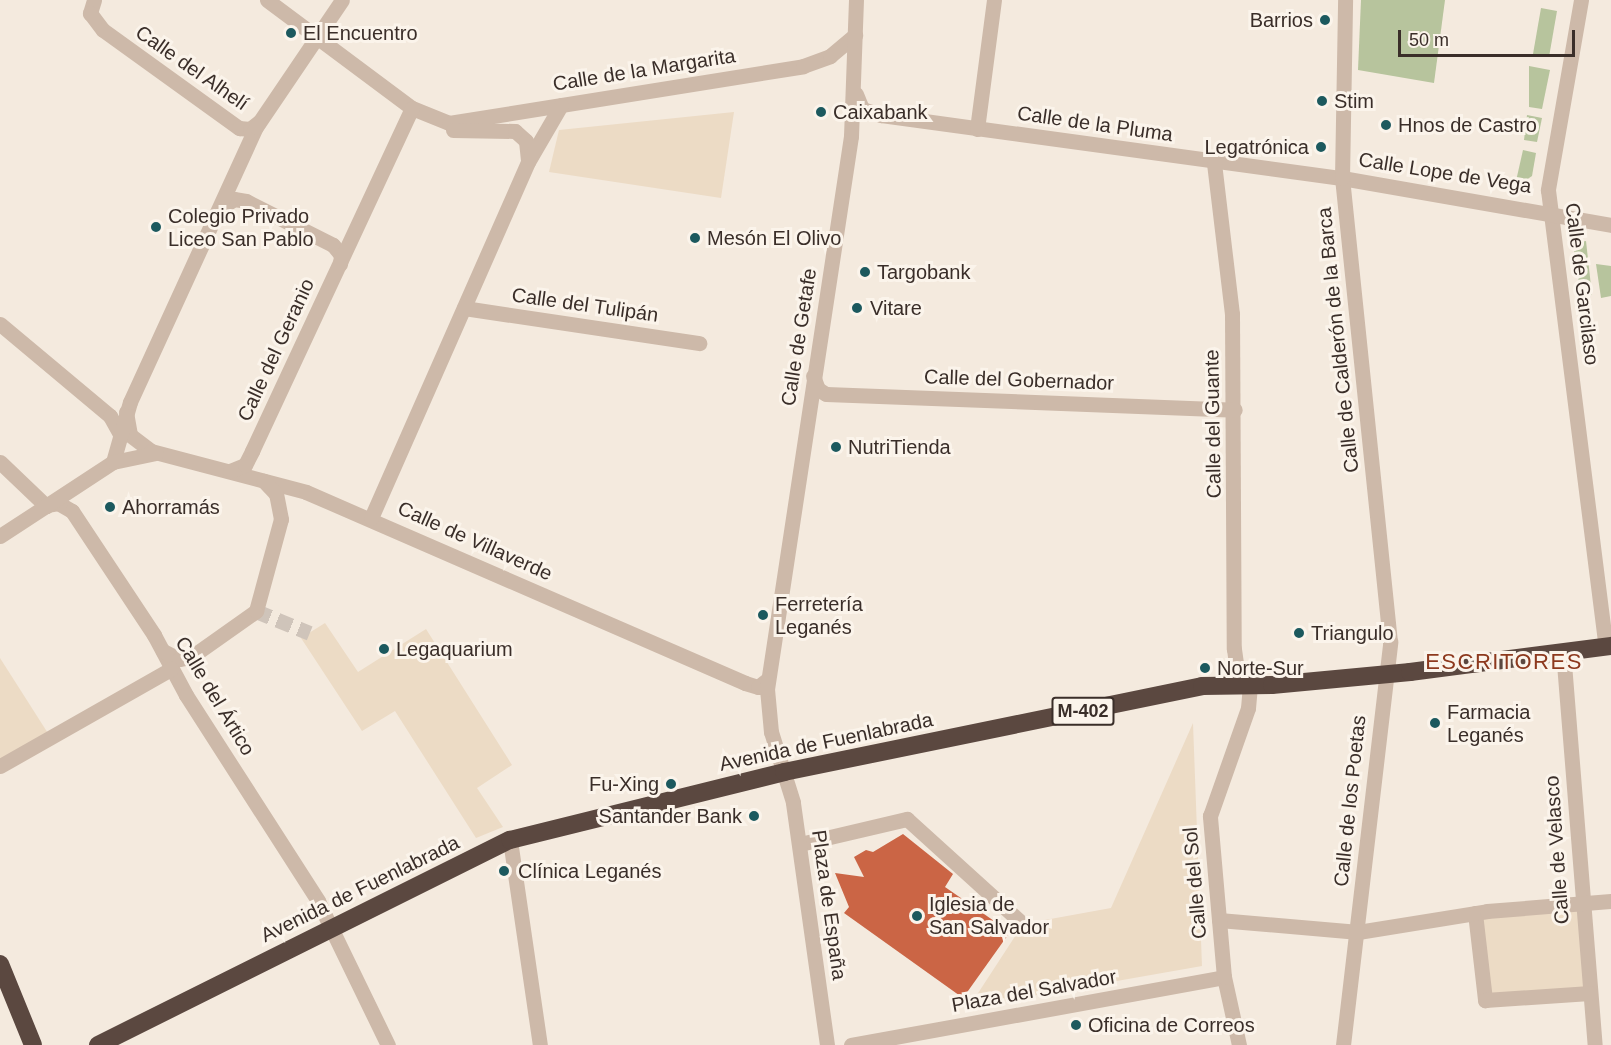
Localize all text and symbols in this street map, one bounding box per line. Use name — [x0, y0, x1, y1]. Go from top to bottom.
place label: Barrios — [1250, 8, 1313, 32]
marker: Barrios — [1318, 13, 1332, 27]
scale bar — [1401, 18, 1578, 56]
street label: Calle del Alhelí — [130, 20, 254, 116]
place label: El Encuentro — [303, 21, 418, 45]
marker: El Encuentro — [284, 26, 298, 40]
text: 50 m — [1409, 30, 1449, 50]
street label: Calle de la Margarita — [551, 44, 737, 96]
place label: Stim — [1334, 89, 1374, 113]
marker: Stim — [1315, 94, 1329, 108]
place label: Caixabank — [833, 100, 928, 124]
street label: Calle de la Pluma — [1016, 101, 1174, 147]
marker: Caixabank — [814, 105, 828, 119]
place label: Hnos de Castro — [1398, 113, 1537, 137]
marker: Hnos de Castro — [1379, 118, 1393, 132]
place label: Legatrónica — [1204, 135, 1309, 159]
marker: Legatrónica — [1314, 140, 1328, 154]
street label: Calle Lope de Vega — [1357, 147, 1533, 199]
street label: Calle de Garcilaso — [1560, 201, 1604, 367]
place label: Colegio Privado Liceo San Pablo — [168, 204, 314, 251]
street label: Calle de Calderón de la Barca — [1312, 206, 1364, 474]
marker: Colegio Privado Liceo San Pablo — [149, 220, 163, 234]
place label: Mesón El Olivo — [707, 226, 841, 250]
marker: Mesón El Olivo — [688, 231, 702, 245]
place label: Targobank — [877, 260, 970, 284]
marker: Targobank — [858, 265, 872, 279]
street label: Calle de Getafe — [776, 266, 822, 408]
street label: Calle del Geranio — [232, 275, 320, 425]
street label: Calle del Tulipán — [510, 283, 660, 327]
place label: Vitare — [870, 296, 922, 320]
marker: Vitare — [848, 299, 866, 317]
street label: Calle del Guante — [1200, 349, 1226, 499]
street label: Calle del Gobernador — [924, 365, 1114, 395]
place label: NutriTienda — [848, 435, 951, 459]
marker: NutriTienda — [829, 440, 843, 454]
place label: Ahorramás — [122, 495, 220, 519]
street label: Calle de Villaverde — [394, 496, 556, 586]
marker: Ahorramás — [103, 500, 117, 514]
place label: Ferretería Leganés — [775, 592, 863, 639]
marker: Ferretería Leganés — [756, 608, 770, 622]
place label: Triangulo — [1311, 621, 1394, 645]
marker: Triangulo — [1292, 626, 1306, 640]
street label: Calle del Ártico — [170, 632, 260, 760]
place label: Legaquarium — [396, 637, 513, 661]
marker: Legaquarium — [377, 642, 391, 656]
district label: ESCRITORES — [1425, 649, 1583, 675]
place label: Norte-Sur — [1217, 656, 1304, 680]
marker: Norte-Sur — [1198, 661, 1212, 675]
road number: M-402 — [1050, 696, 1116, 726]
place label: Farmacia Leganés — [1447, 700, 1530, 747]
street label: Avenida de Fuenlabrada — [717, 708, 935, 776]
street label: Calle de los Poetas — [1329, 714, 1371, 888]
marker: Farmacia Leganés — [1428, 716, 1442, 730]
place label: Fu-Xing — [589, 772, 659, 796]
street label: Calle de Velasco — [1540, 775, 1574, 925]
marker: Fu-Xing — [664, 777, 678, 791]
place label: Santander Bank — [599, 804, 742, 828]
marker: Santander Bank — [747, 809, 761, 823]
street label: Calle del Sol — [1178, 826, 1212, 940]
street label: Plaza de España — [807, 828, 851, 982]
street label: Avenida de Fuenlabrada — [257, 831, 463, 947]
place label: Clínica Leganés — [518, 859, 661, 883]
marker: Clínica Leganés — [495, 862, 513, 880]
place label: Iglesia de San Salvador — [929, 892, 1049, 939]
marker: Iglesia de San Salvador — [910, 909, 924, 923]
street label: Plaza del Salvador — [950, 965, 1118, 1017]
place label: Oficina de Correos — [1088, 1013, 1255, 1037]
marker: Oficina de Correos — [1069, 1018, 1083, 1032]

